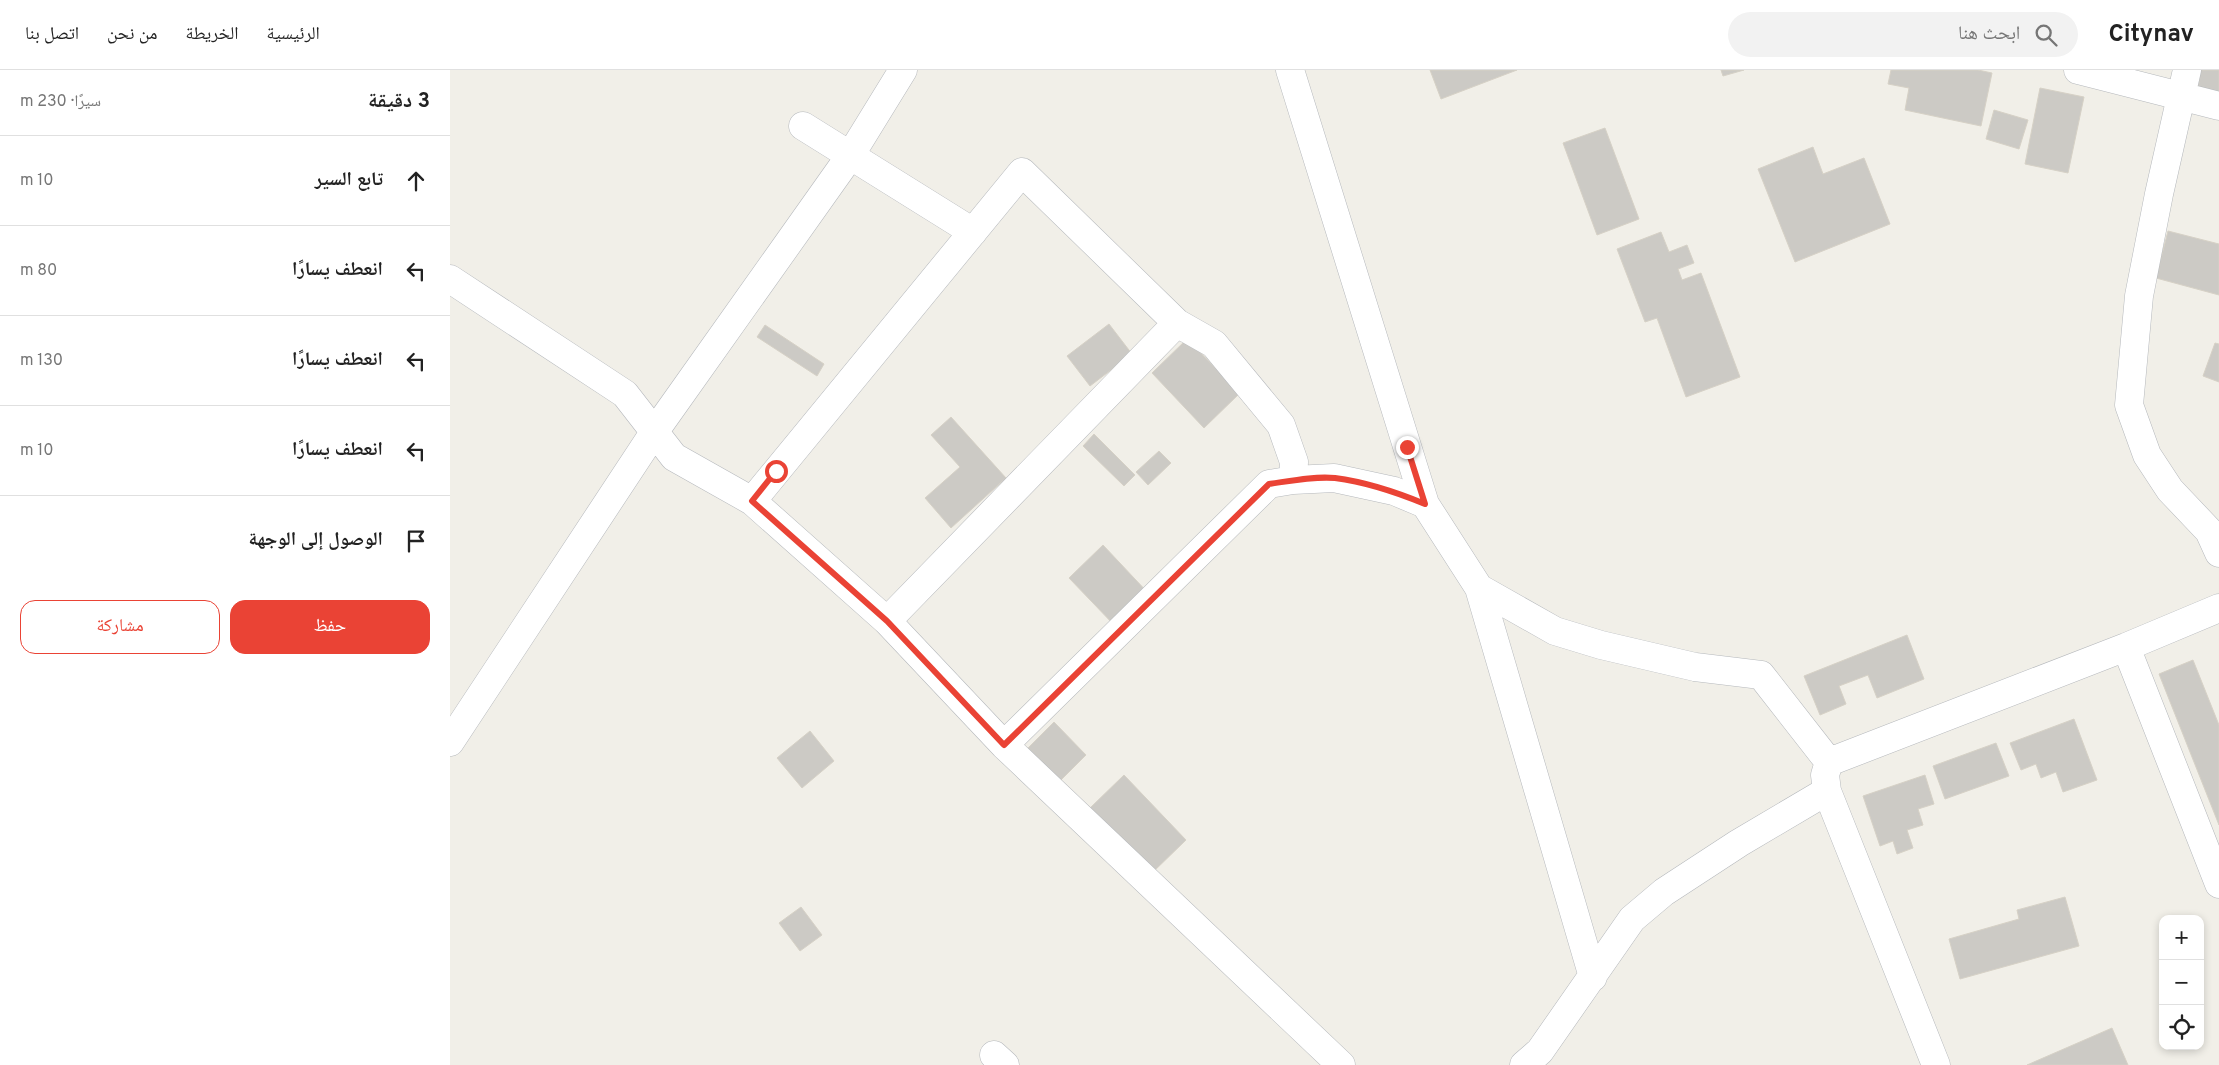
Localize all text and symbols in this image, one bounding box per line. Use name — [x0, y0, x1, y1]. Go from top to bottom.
search box — [1728, 12, 2078, 57]
text: Citynav — [2108, 20, 2194, 50]
icon: search — [2032, 21, 2060, 49]
text: ابحث هنا — [1958, 22, 2020, 46]
text: اتصل بنا — [25, 23, 79, 46]
text: من نحن — [107, 23, 158, 46]
text: الخريطة — [186, 23, 239, 46]
text: الرئيسية — [267, 23, 320, 46]
text: 3 دقيقة — [368, 88, 430, 115]
text: سيرًا · 230 m — [20, 92, 101, 112]
icon: ahead — [402, 167, 430, 195]
text: تابع السير — [315, 168, 383, 192]
text: 10 m — [20, 171, 54, 191]
icon: left — [402, 257, 430, 285]
text: انعطف يسارًا — [292, 258, 383, 282]
text: 80 m — [20, 261, 57, 281]
icon: left — [402, 347, 430, 375]
text: انعطف يسارًا — [292, 348, 383, 372]
text: 130 m — [20, 351, 63, 371]
route end — [1396, 436, 1419, 459]
icon: left — [402, 437, 430, 465]
text: انعطف يسارًا — [292, 438, 383, 462]
text: 10 m — [20, 441, 54, 461]
route start — [765, 460, 788, 483]
icon: arrive — [402, 527, 430, 555]
text: الوصول إلى الوجهة — [249, 528, 383, 552]
button: مشاركة — [20, 600, 220, 654]
button: حفظ — [230, 600, 430, 654]
map controls — [2159, 915, 2204, 1050]
button: + — [2159, 915, 2204, 960]
button: − — [2159, 960, 2204, 1005]
button: locate — [2159, 1005, 2204, 1050]

